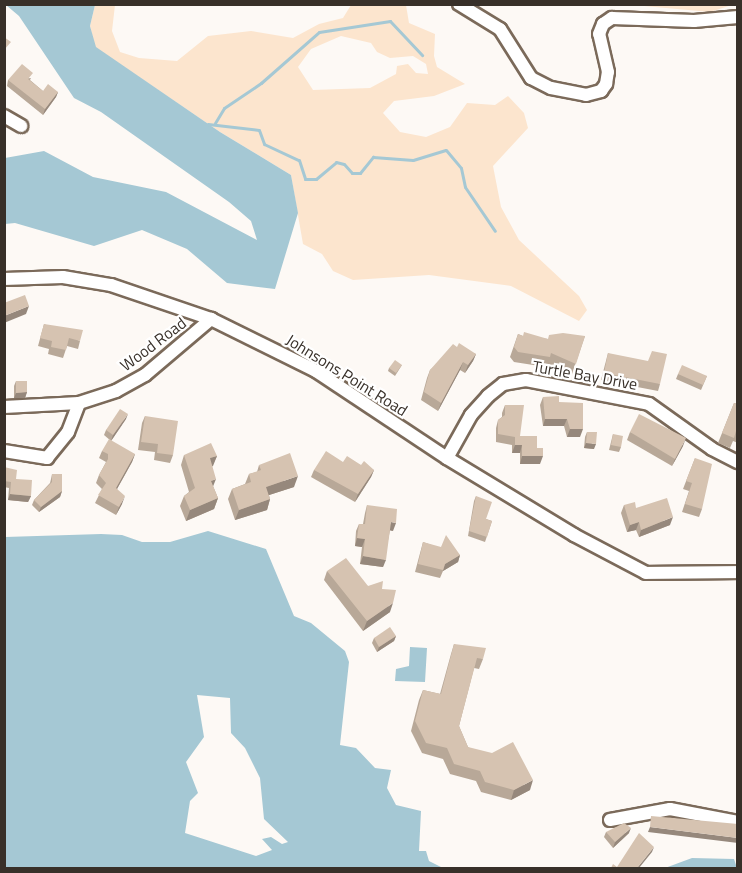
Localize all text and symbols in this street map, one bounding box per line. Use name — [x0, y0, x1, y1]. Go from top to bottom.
street label: Wood Road — [116, 313, 190, 375]
street label: Johnsons Point Road — [283, 330, 411, 420]
street label: Turtle Bay Drive — [531, 356, 639, 394]

